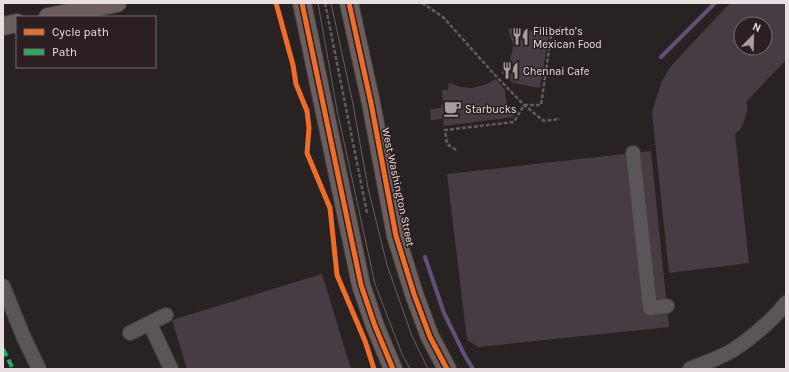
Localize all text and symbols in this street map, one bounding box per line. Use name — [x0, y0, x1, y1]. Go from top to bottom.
legend — [16, 16, 156, 68]
north arrow — [733, 16, 773, 56]
text: N — [751, 20, 763, 35]
text: Cycle path — [52, 25, 109, 39]
place label: Filiberto’s Mexican Food — [533, 25, 602, 51]
restaurant icon: Filiberto’s Mexican Food — [510, 27, 530, 47]
text: Path — [52, 45, 77, 59]
restaurant icon: Chennai Cafe — [500, 61, 520, 81]
place label: Chennai Cafe — [523, 65, 590, 78]
cafe icon: Starbucks — [442, 99, 462, 119]
place label: Starbucks — [465, 103, 517, 116]
street label: West Washington Street — [379, 126, 417, 248]

